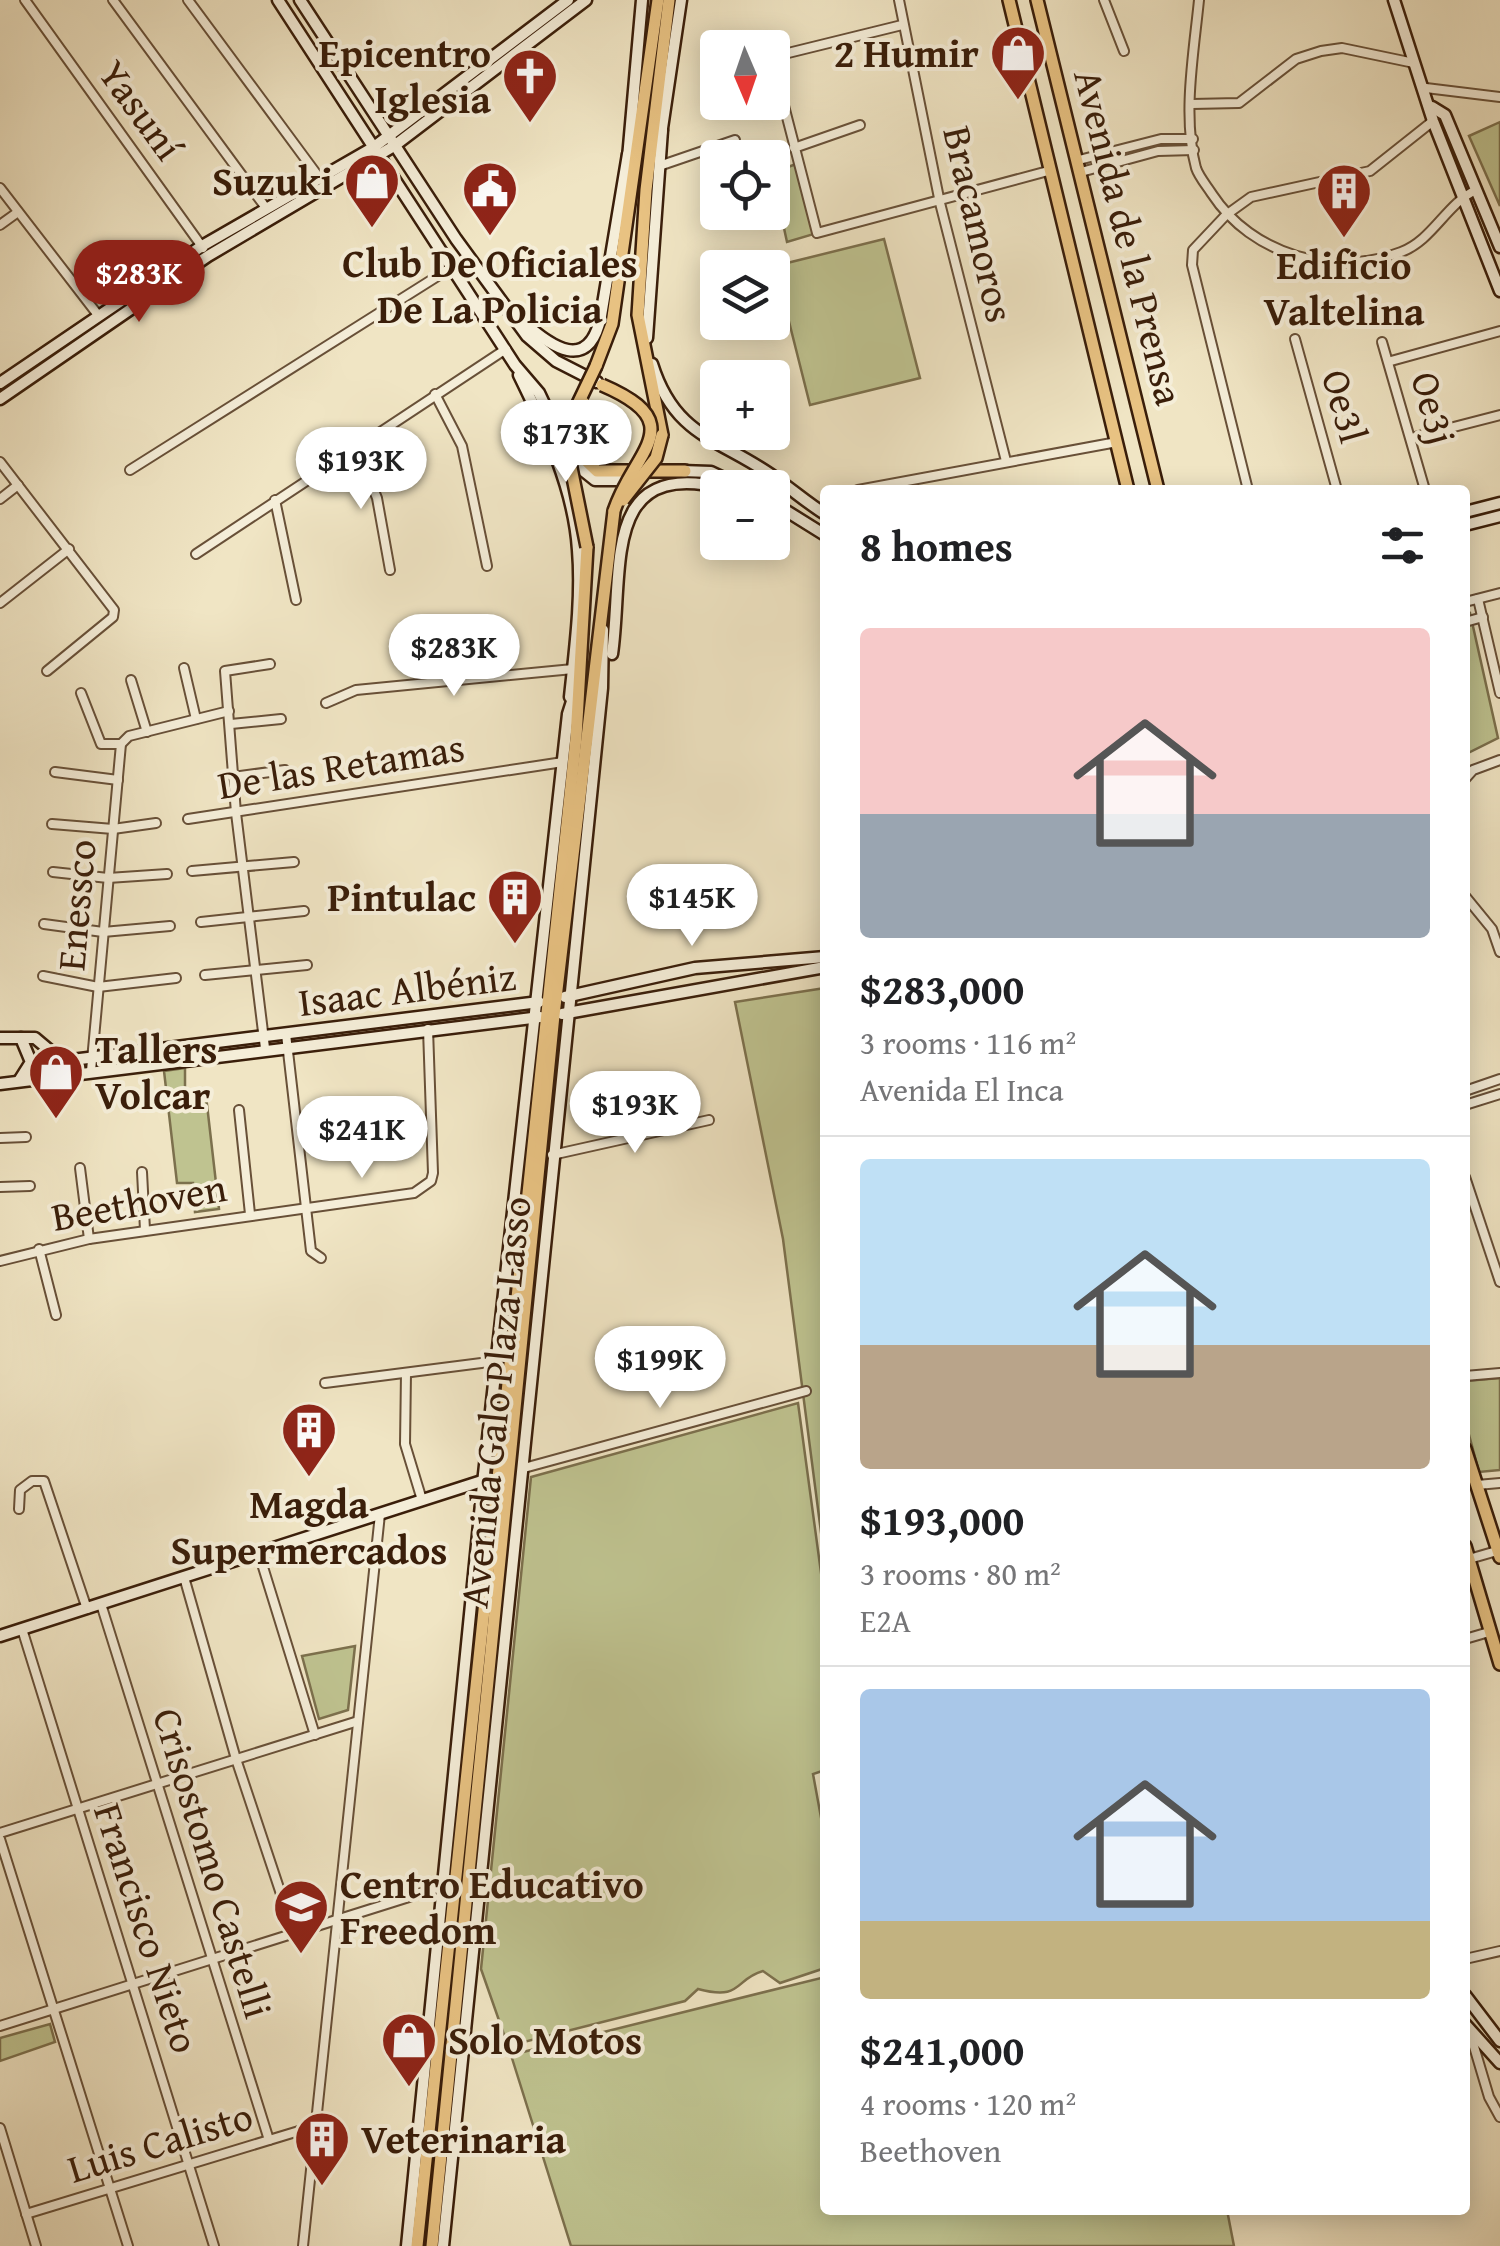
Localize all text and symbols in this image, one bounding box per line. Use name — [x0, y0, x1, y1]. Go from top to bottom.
place label: Epicentro Iglesia — [319, 23, 491, 128]
place label: 2 Humir — [834, 23, 979, 82]
shop icon: 2 Humir — [988, 23, 1048, 102]
north arrow — [700, 30, 790, 120]
map controls — [700, 30, 790, 560]
church icon: Epicentro Iglesia — [500, 46, 560, 125]
street label: Yasuní — [85, 47, 199, 173]
street label: Avenida de la Prensa — [1059, 63, 1200, 411]
street label: Bracamoros — [928, 120, 1031, 328]
button: locate — [700, 140, 790, 230]
place label: Suzuki — [212, 151, 333, 210]
shop icon: Suzuki — [342, 151, 402, 230]
public building icon: Club De Oficiales De La Policia — [460, 159, 520, 238]
building icon: Edificio Valtelina — [1314, 161, 1374, 240]
place label: Club De Oficiales De La Policia — [342, 233, 638, 338]
place label: Edificio Valtelina — [1263, 235, 1425, 340]
pin: $283K — [69, 240, 209, 325]
text: $283K — [96, 249, 182, 296]
button: layers — [700, 250, 790, 340]
button: + — [700, 360, 790, 450]
street label: Oe3l — [1307, 362, 1384, 449]
street label: Oe3j — [1397, 365, 1472, 451]
pin: $173K — [496, 400, 636, 485]
text: $173K — [523, 409, 609, 456]
pin: $193K — [291, 427, 431, 512]
text: $193K — [318, 436, 404, 483]
button: − — [700, 470, 790, 560]
text: 8 homes — [860, 515, 1013, 576]
icon: filters — [1375, 518, 1430, 573]
pin: $283K — [384, 614, 524, 699]
text: $283K — [411, 623, 497, 670]
icon: home — [1055, 693, 1235, 873]
street label: De las Retamas — [213, 717, 468, 814]
street label: Enessco — [40, 837, 111, 973]
pin: $145K — [622, 864, 762, 949]
place label: Pintulac — [327, 867, 476, 926]
building icon: Pintulac — [485, 867, 545, 946]
text: $145K — [649, 873, 735, 920]
street label: Isaac Albéniz — [295, 946, 519, 1031]
text: $283,000 — [860, 958, 1024, 1019]
place label: Tallers Volcar — [95, 1019, 218, 1124]
text: 3 rooms · 116 m² — [860, 1019, 1076, 1066]
shop icon: Tallers Volcar — [26, 1042, 86, 1121]
text: Avenida El Inca — [860, 1066, 1064, 1113]
pin: $193K — [565, 1071, 705, 1156]
text: $193K — [592, 1080, 678, 1127]
pin: $241K — [292, 1096, 432, 1181]
text: $241K — [319, 1105, 405, 1152]
street label: Beethoven — [47, 1157, 231, 1246]
street label: Avenida Galo Plaza Lasso — [444, 1193, 545, 1610]
icon: home — [1055, 1224, 1235, 1404]
pin: $199K — [590, 1326, 730, 1411]
text: $199K — [617, 1335, 703, 1382]
building icon: Magda Supermercados — [279, 1400, 339, 1479]
place label: Magda Supermercados — [171, 1474, 447, 1579]
text: $193,000 — [860, 1489, 1024, 1550]
text: 3 rooms · 80 m² — [860, 1550, 1061, 1597]
text: E2A — [860, 1597, 911, 1644]
street label: Crisostomo Castelli — [138, 1701, 289, 2025]
icon: home — [1055, 1754, 1235, 1934]
street label: Francisco Nieto — [79, 1795, 216, 2060]
place label: Centro Educativo Freedom — [340, 1854, 644, 1959]
school or university icon: Centro Educativo Freedom — [271, 1877, 331, 1956]
shop icon: Solo Motos — [379, 2010, 439, 2089]
place label: Solo Motos — [448, 2010, 642, 2069]
text: $241,000 — [860, 2019, 1024, 2080]
text: 4 rooms · 120 m² — [860, 2080, 1076, 2127]
street label: Luis Calisto — [60, 2085, 260, 2198]
building icon: Veterinaria — [292, 2109, 352, 2188]
place label: Veterinaria — [361, 2109, 567, 2168]
text: Beethoven — [860, 2127, 1001, 2174]

